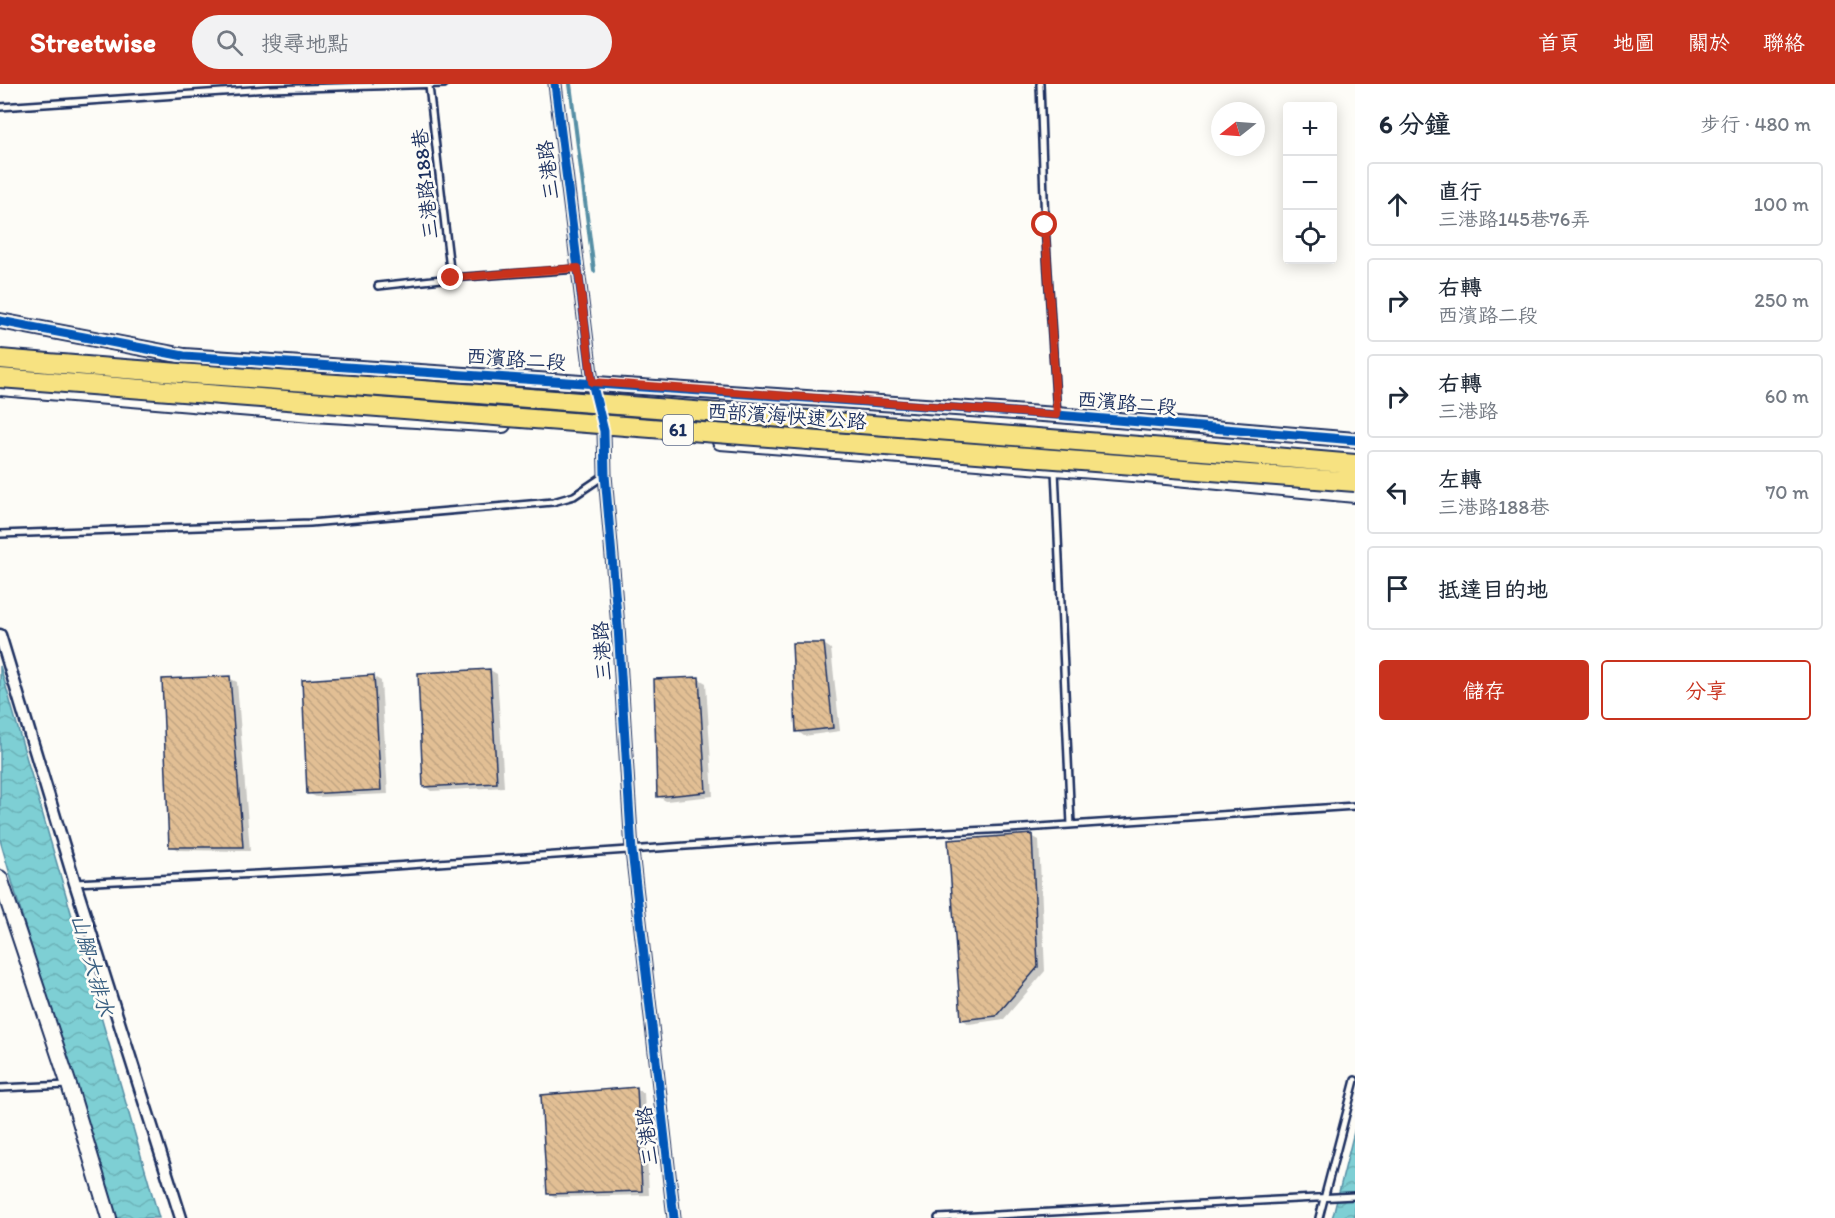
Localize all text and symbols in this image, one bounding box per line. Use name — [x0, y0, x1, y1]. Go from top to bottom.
search box — [192, 15, 612, 69]
text: Streetwise — [30, 25, 156, 59]
icon: search — [213, 26, 246, 59]
text: 搜尋地點 — [261, 30, 349, 57]
text: 首頁 — [1538, 30, 1580, 55]
text: 地圖 — [1613, 30, 1655, 55]
text: 關於 — [1688, 30, 1730, 55]
text: 聯絡 — [1763, 30, 1805, 55]
north arrow — [1211, 102, 1265, 156]
map controls — [1283, 102, 1337, 264]
button: + — [1283, 102, 1337, 156]
text: 6 分鐘 — [1379, 108, 1451, 140]
text: 步行 · 480 m — [1701, 112, 1811, 136]
street label: 三港路188巷 — [407, 126, 443, 241]
street label: 三港路 — [532, 138, 564, 201]
button: − — [1283, 156, 1337, 210]
text: 直行 — [1438, 178, 1482, 205]
icon: ahead — [1381, 188, 1414, 221]
text: 100 m — [1754, 192, 1809, 216]
text: 三港路145巷76弄 — [1438, 207, 1590, 231]
button: locate — [1283, 210, 1337, 264]
route start — [1031, 211, 1057, 237]
route end — [437, 264, 463, 290]
text: 右轉 — [1438, 274, 1482, 301]
icon: right — [1381, 284, 1414, 317]
text: 250 m — [1754, 288, 1809, 312]
text: 西濱路二段 — [1438, 303, 1538, 327]
street label: 西濱路二段 — [465, 344, 567, 374]
text: 右轉 — [1438, 370, 1482, 397]
icon: right — [1381, 380, 1414, 413]
text: 60 m — [1765, 384, 1809, 408]
street label: 西濱路二段 — [1076, 387, 1178, 419]
street label: 西部濱海快速公路 — [706, 398, 869, 434]
text: 三港路 — [1438, 399, 1498, 423]
road number: 61 — [663, 415, 693, 445]
text: 左轉 — [1438, 466, 1482, 493]
icon: left — [1381, 476, 1414, 509]
text: 70 m — [1765, 480, 1809, 504]
text: 三港路188巷 — [1438, 495, 1549, 519]
icon: arrive — [1381, 572, 1414, 605]
text: 抵達目的地 — [1438, 576, 1548, 603]
street label: 三港路 — [588, 619, 616, 682]
button: 儲存 — [1379, 660, 1589, 720]
button: 分享 — [1601, 660, 1811, 720]
water label: 山腳大排水 — [67, 911, 120, 1020]
street label: 三港路 — [631, 1104, 663, 1167]

